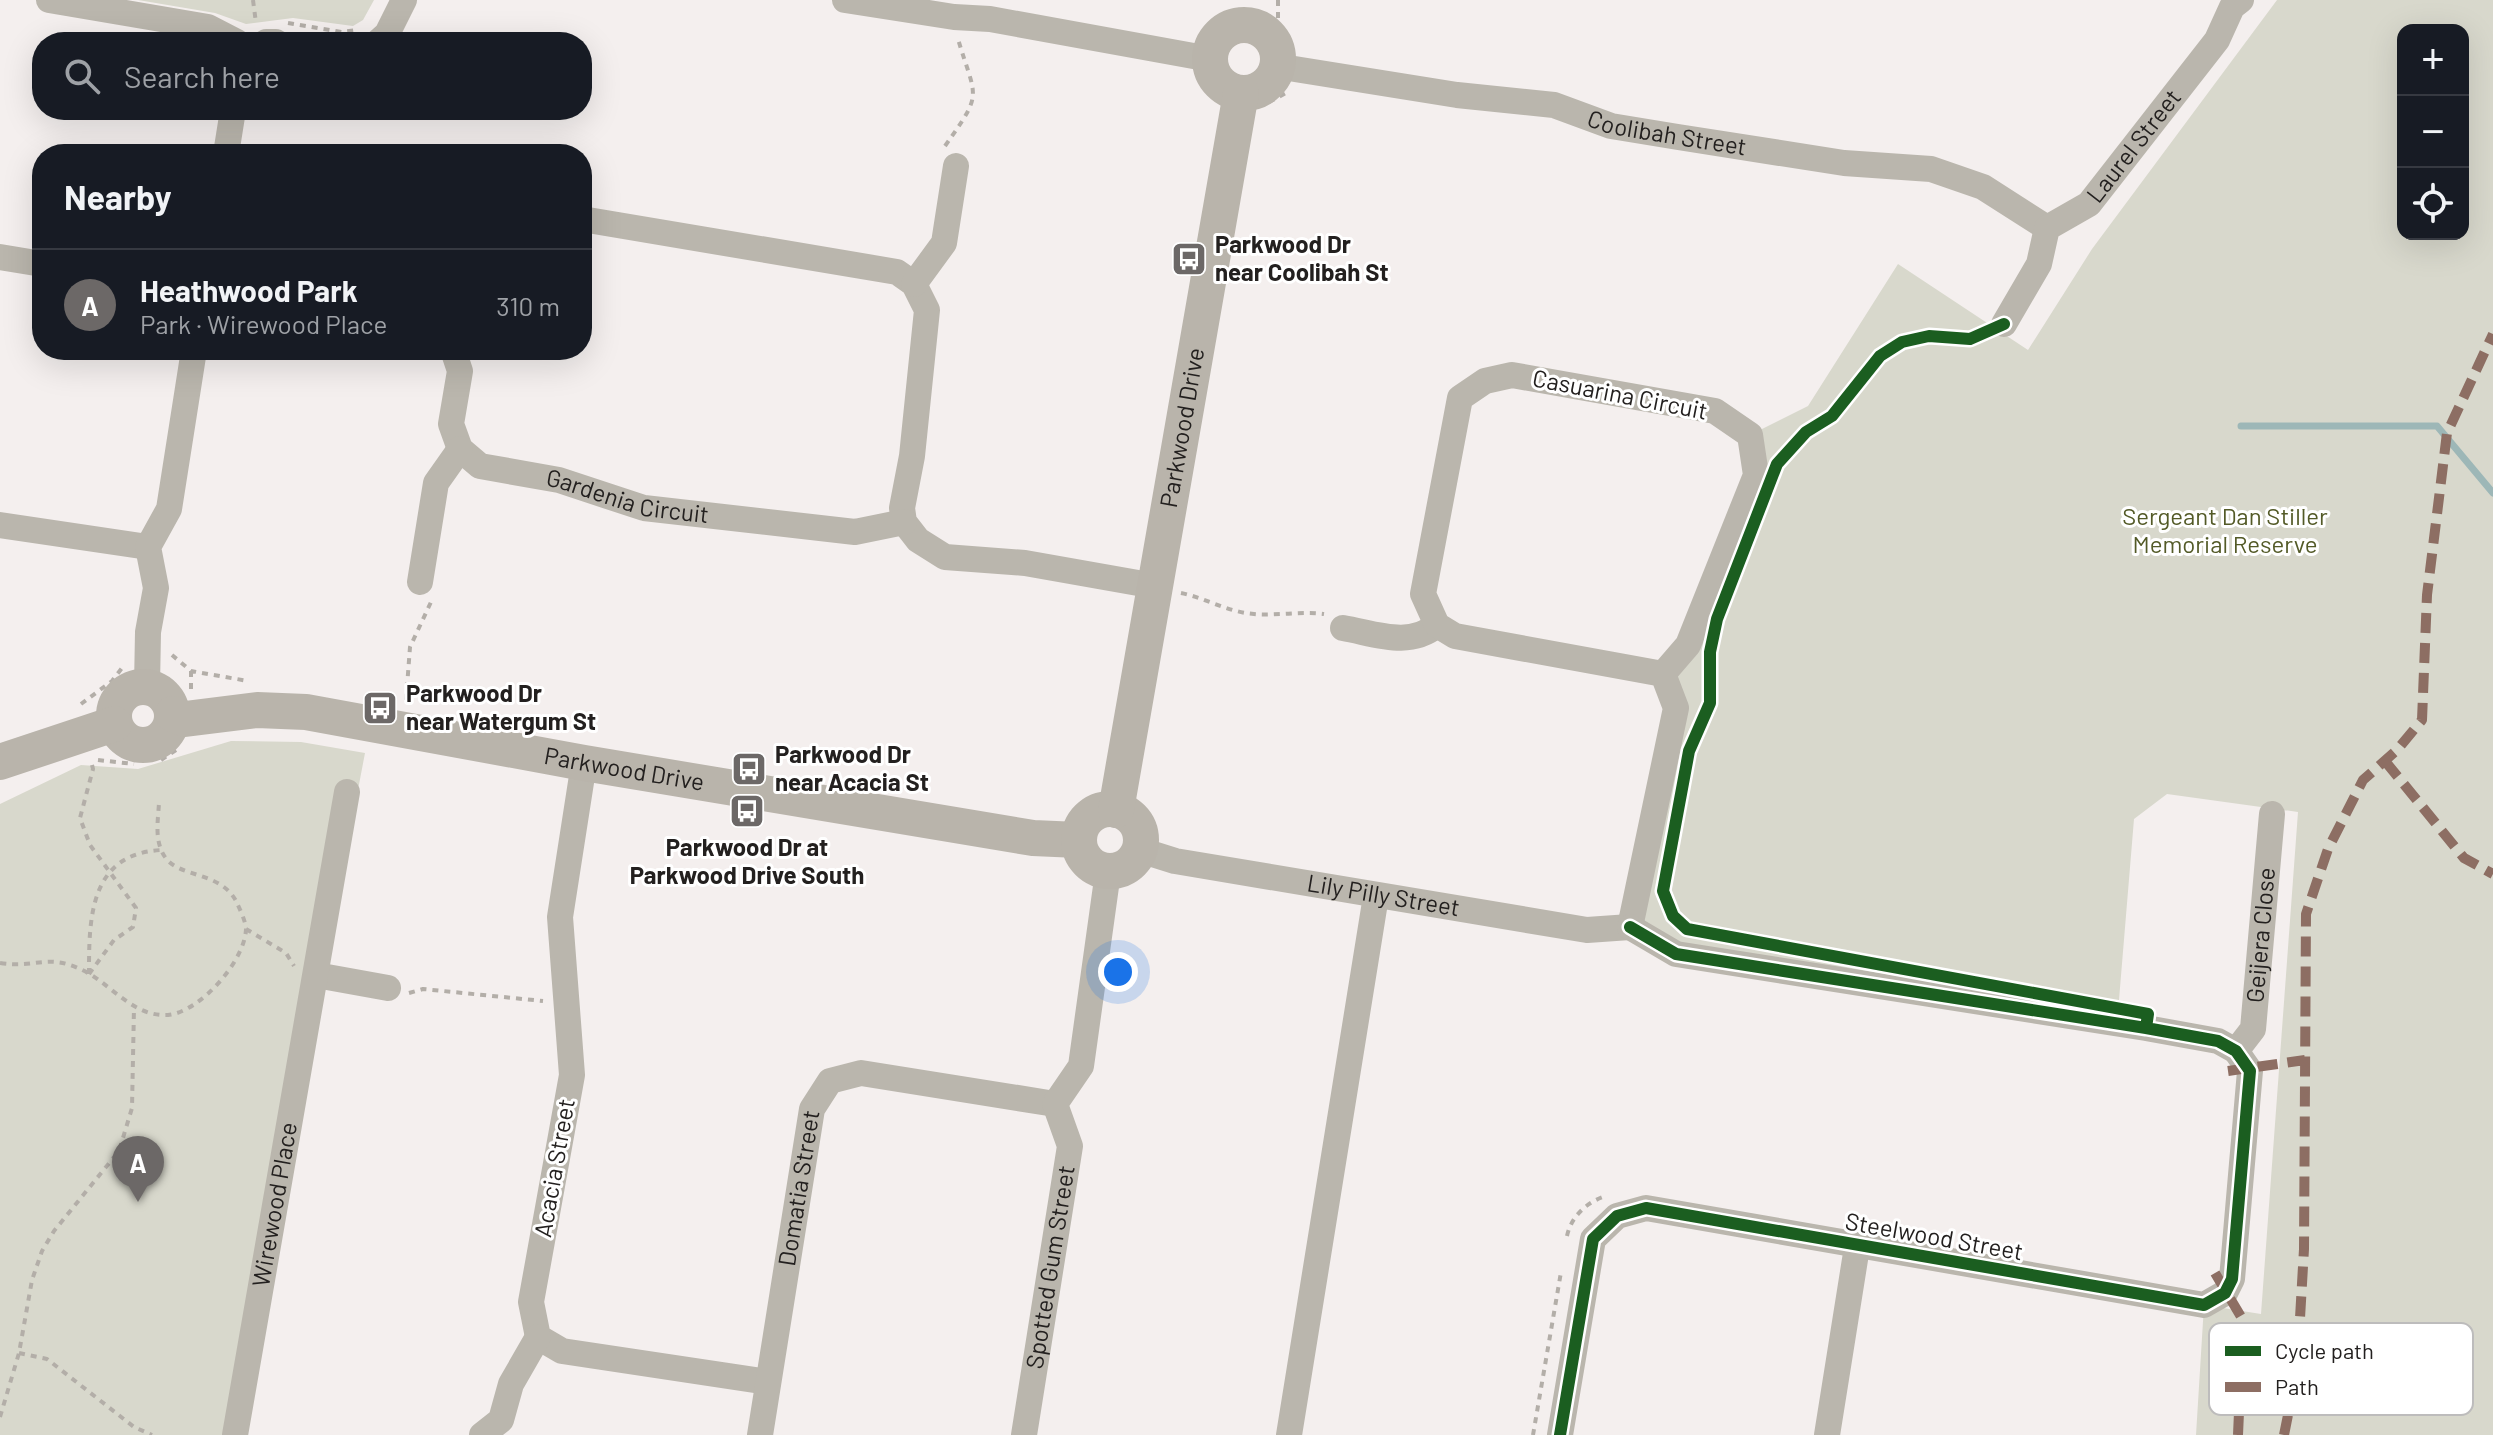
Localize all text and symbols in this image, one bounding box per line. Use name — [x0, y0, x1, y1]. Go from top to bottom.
map controls — [2397, 24, 2469, 240]
button: + — [2397, 24, 2469, 96]
search box — [32, 32, 592, 120]
icon: search — [60, 54, 104, 98]
text: Search here — [124, 58, 280, 94]
street label: Laurel Street — [2080, 83, 2186, 208]
button: − — [2397, 96, 2469, 168]
street label: Coolibah Street — [1584, 103, 1749, 161]
button: locate — [2397, 168, 2469, 240]
text: Nearby — [64, 176, 172, 217]
place label: Parkwood Dr near Coolibah St — [1215, 229, 1389, 286]
bus stop icon: Parkwood Dr near Coolibah St — [1170, 240, 1208, 278]
text: Heathwood Park — [140, 272, 358, 308]
text: A — [81, 290, 99, 321]
text: 310 m — [496, 290, 560, 321]
text: Park · Wirewood Place — [140, 308, 387, 339]
street label: Parkwood Drive — [1153, 345, 1209, 510]
street label: Casuarina Circuit — [1530, 362, 1710, 425]
street label: Gardenia Circuit — [544, 462, 710, 528]
park label: Sergeant Dan Stiller Memorial Reserve — [2122, 501, 2328, 558]
place label: Parkwood Dr near Watergum St — [406, 678, 596, 735]
bus stop icon: Parkwood Dr near Watergum St — [361, 689, 399, 727]
place label: Parkwood Dr near Acacia St — [775, 739, 929, 796]
street label: Parkwood Drive — [542, 740, 707, 796]
bus stop icon: Parkwood Dr near Acacia St — [730, 750, 768, 788]
bus stop icon: Parkwood Dr at Parkwood Drive South — [728, 792, 766, 830]
place label: Parkwood Dr at Parkwood Drive South — [630, 832, 864, 889]
street label: Geijera Close — [2239, 866, 2280, 1004]
street label: Lily Pilly Street — [1305, 867, 1462, 921]
your location — [1098, 952, 1138, 992]
street label: Acacia Street — [527, 1096, 580, 1239]
street label: Domatia Street — [771, 1108, 825, 1268]
street label: Wirewood Place — [245, 1120, 302, 1289]
pin: A — [112, 1136, 164, 1202]
street label: Spotted Gum Street — [1019, 1163, 1080, 1371]
street label: Steelwood Street — [1843, 1206, 2025, 1265]
legend — [2209, 1323, 2473, 1415]
text: Cycle path — [2275, 1337, 2374, 1363]
text: Path — [2275, 1373, 2319, 1399]

